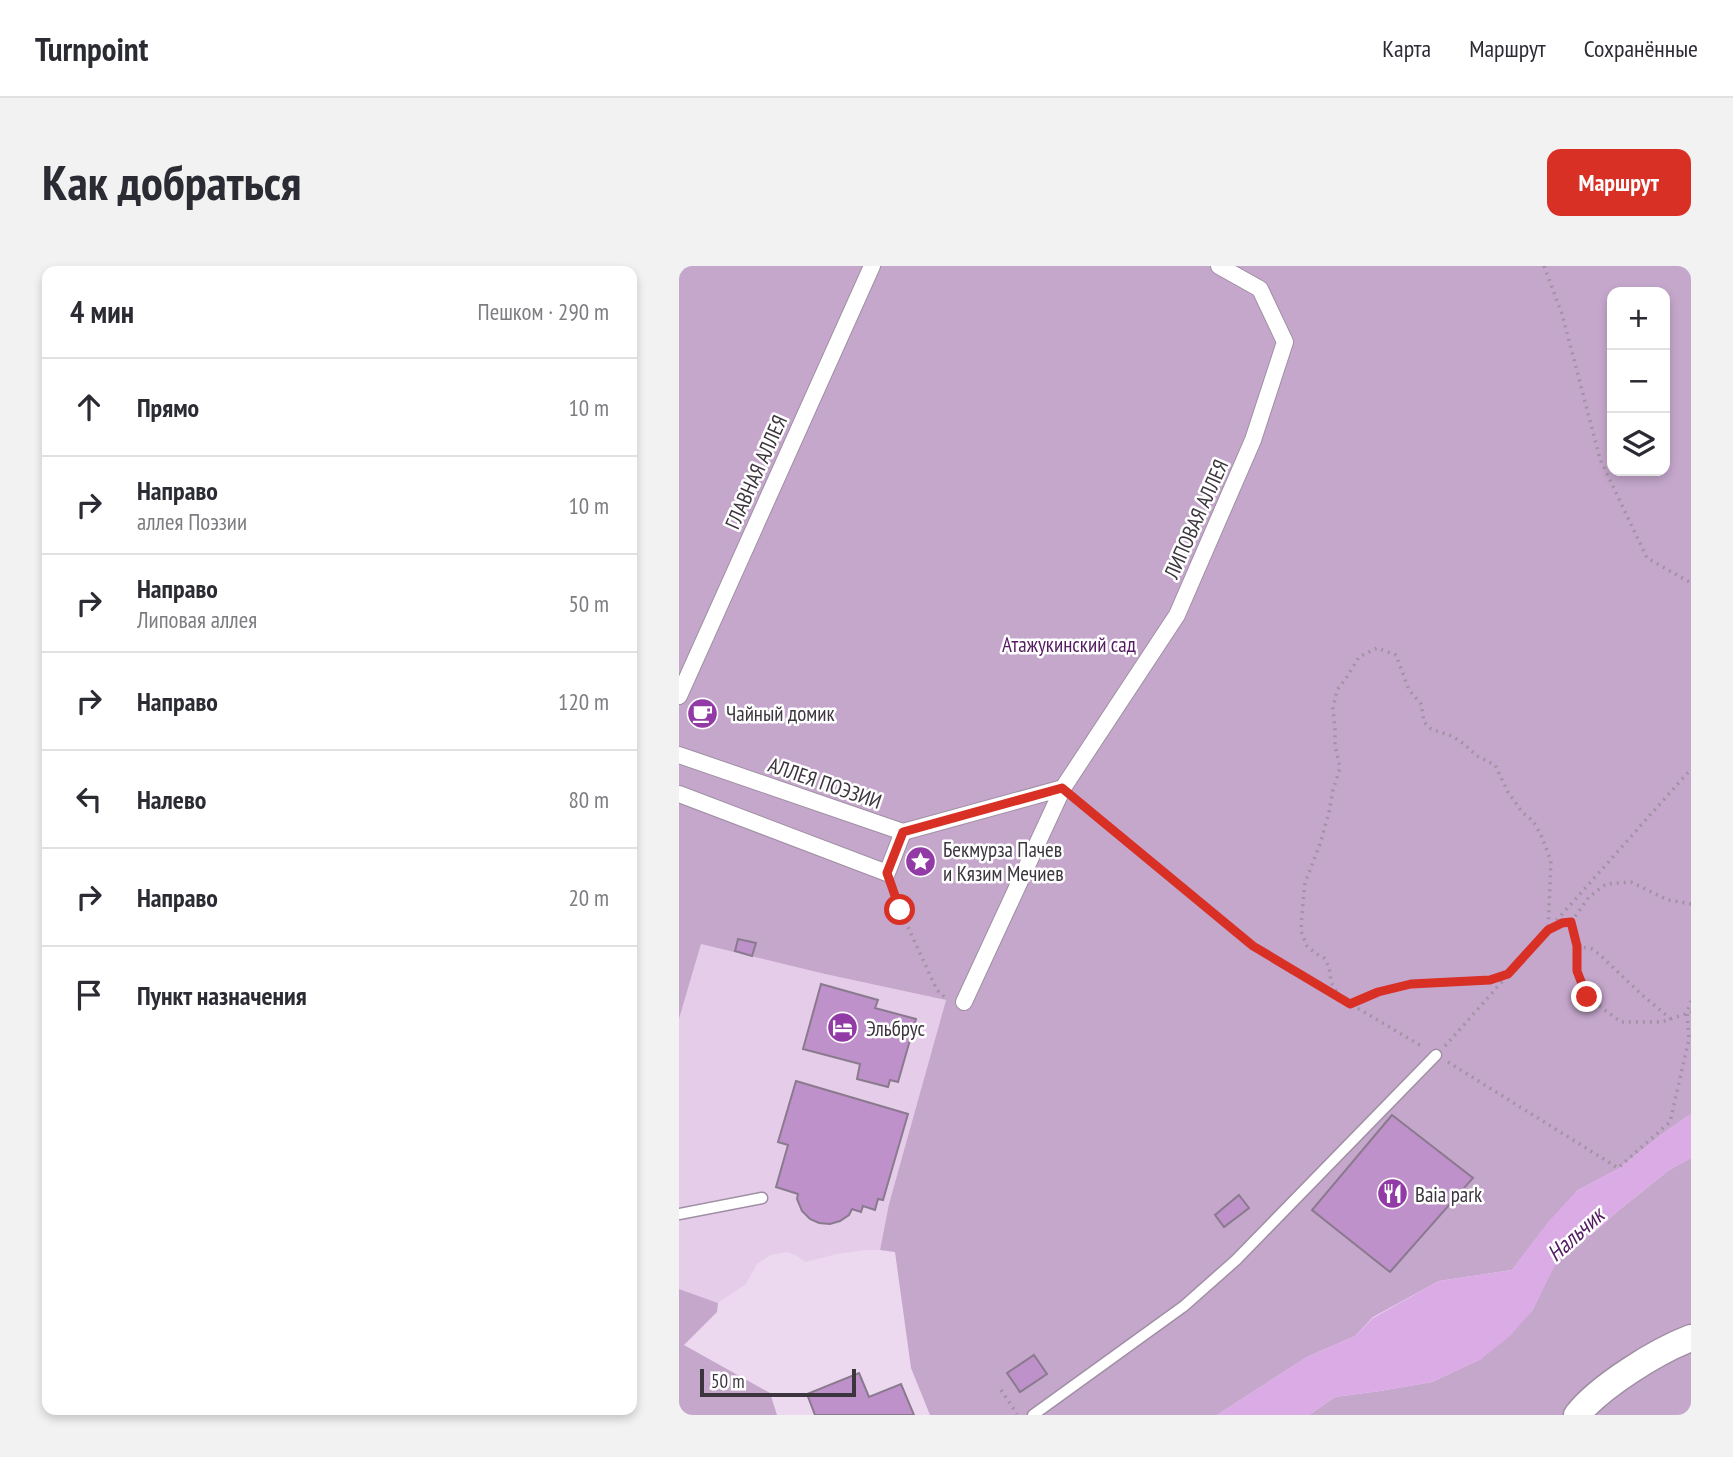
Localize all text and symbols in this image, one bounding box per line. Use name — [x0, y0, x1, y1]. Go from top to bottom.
text: Turnpoint — [35, 27, 148, 70]
text: Карта — [1382, 33, 1431, 64]
text: Маршрут — [1469, 33, 1546, 64]
text: Сохранённые — [1584, 33, 1698, 64]
button: Маршрут — [1547, 149, 1691, 216]
text: Как добраться — [42, 150, 301, 214]
map controls — [1607, 287, 1670, 476]
button: + — [1607, 287, 1670, 350]
text: 4 мин — [70, 292, 134, 331]
text: Пешком · 290 m — [478, 297, 609, 326]
button: − — [1607, 350, 1670, 413]
icon: ahead — [70, 388, 108, 426]
text: Прямо — [137, 391, 199, 424]
text: 10 m — [568, 393, 609, 422]
street label: ГЛАВНАЯ АЛЛЕЯ — [719, 411, 793, 533]
button: layers — [1607, 413, 1670, 476]
street label: ЛИПОВАЯ АЛЛЕЯ — [1157, 455, 1234, 584]
text: Направо — [137, 474, 218, 507]
icon: right — [70, 486, 108, 524]
text: 10 m — [568, 491, 609, 520]
text: аллея Поэзии — [137, 507, 247, 536]
text: Направо — [137, 572, 218, 605]
icon: right — [70, 584, 108, 622]
text: 50 m — [568, 589, 609, 618]
text: Липовая аллея — [137, 605, 257, 634]
park label: Атажукинский сад — [1002, 631, 1136, 658]
icon: right — [70, 682, 108, 720]
text: Направо — [137, 685, 218, 718]
text: 120 m — [558, 687, 609, 716]
cafe icon: Чайный домик — [686, 696, 720, 730]
place label: Чайный домик — [726, 700, 835, 727]
street label: АЛЛЕЯ ПОЭЗИИ — [765, 751, 885, 815]
icon: left — [70, 780, 108, 818]
text: Налево — [137, 783, 206, 816]
text: 80 m — [568, 785, 609, 814]
place label: Бекмурза Пачев и Кязим Мечиев — [943, 836, 1064, 887]
place icon: Бекмурза Пачев и Кязим Мечиев — [903, 844, 937, 878]
icon: right — [70, 878, 108, 916]
text: Направо — [137, 881, 218, 914]
text: 20 m — [568, 883, 609, 912]
route start — [884, 894, 915, 925]
icon: arrive — [70, 976, 108, 1014]
text: Пункт назначения — [137, 979, 307, 1012]
route end — [1571, 981, 1602, 1012]
hotel icon: Эльбрус — [826, 1011, 860, 1045]
place label: Эльбрус — [866, 1015, 925, 1042]
restaurant icon: Baia park — [1375, 1177, 1409, 1211]
place label: Baia park — [1415, 1181, 1482, 1208]
water label: Нальчик — [1540, 1199, 1612, 1267]
scale bar — [700, 1366, 856, 1398]
text: 50 m — [711, 1369, 745, 1393]

